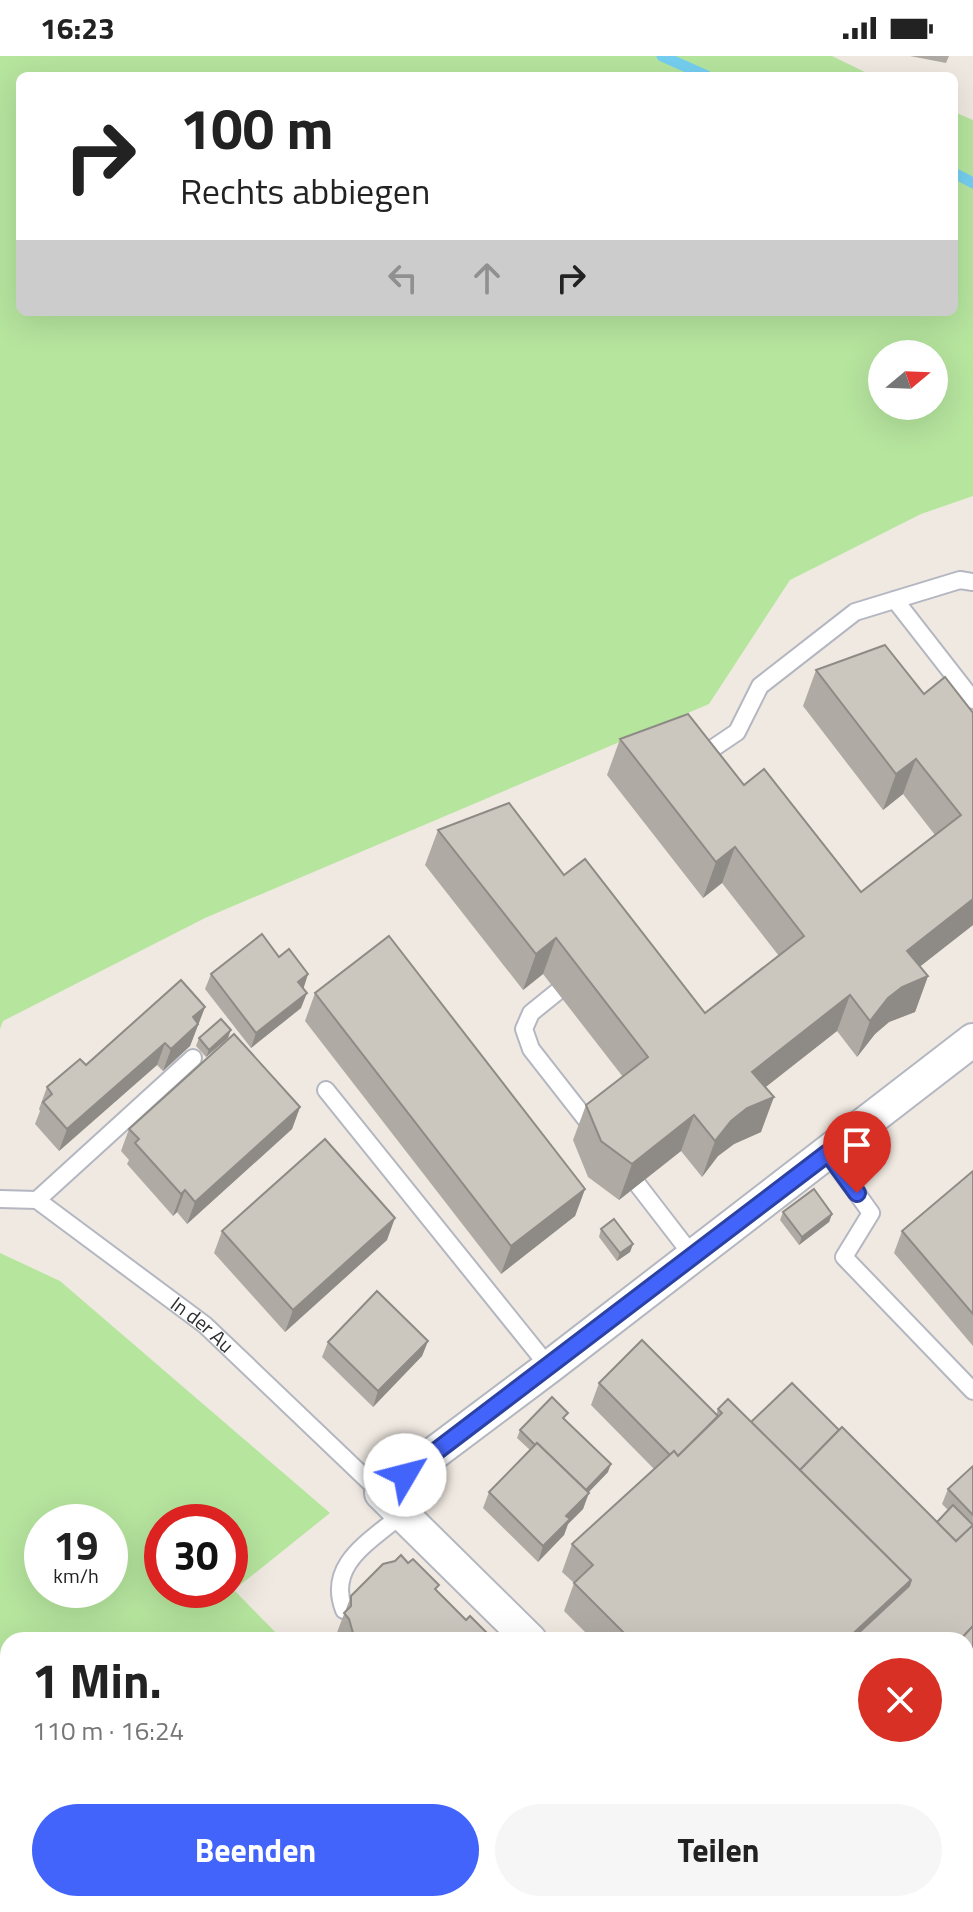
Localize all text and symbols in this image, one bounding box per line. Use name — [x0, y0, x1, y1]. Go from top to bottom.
text: 16:23 — [40, 5, 115, 51]
text: 100 m — [180, 86, 333, 171]
icon: right — [48, 104, 152, 208]
text: Rechts abbiegen — [180, 163, 430, 218]
icon: left — [381, 256, 425, 300]
icon: ahead — [465, 256, 509, 300]
icon: right — [549, 256, 593, 300]
north arrow — [868, 340, 948, 420]
map controls — [868, 340, 948, 420]
pin — [823, 1111, 891, 1193]
icon: arrive — [835, 1123, 879, 1167]
street label: In der Au — [164, 1288, 241, 1360]
position arrow — [363, 1433, 447, 1517]
speed limit sign: 30 — [144, 1504, 248, 1608]
text: 19 — [54, 1515, 98, 1576]
text: km/h — [53, 1560, 99, 1591]
text: 1 Min. — [32, 1644, 162, 1717]
button: close — [858, 1658, 942, 1742]
text: 110 m · 16:24 — [32, 1711, 184, 1750]
button: Beenden — [32, 1804, 479, 1896]
button: Teilen — [495, 1804, 942, 1896]

